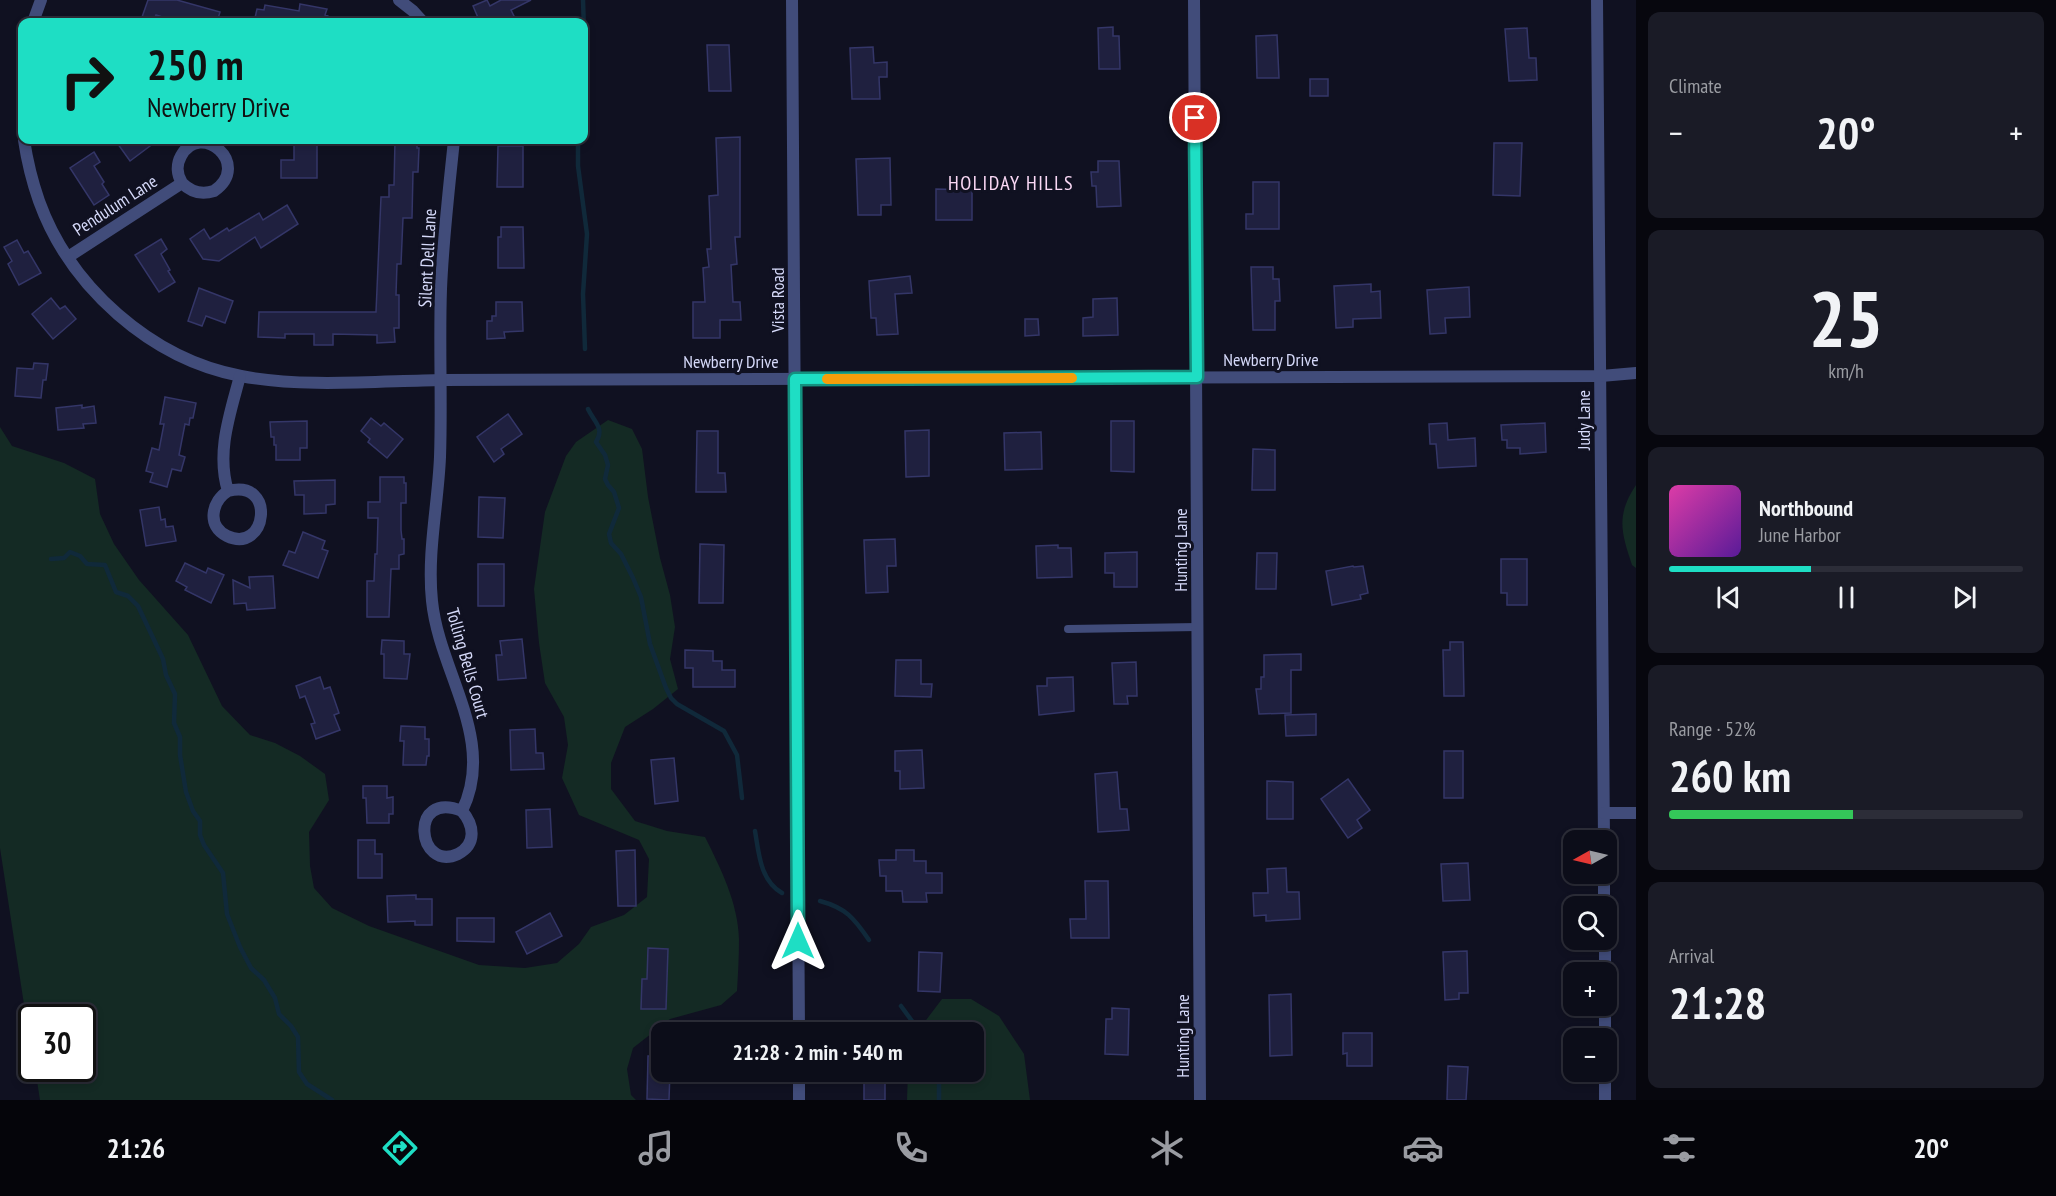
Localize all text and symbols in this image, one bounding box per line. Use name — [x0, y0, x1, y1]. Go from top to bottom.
text: 250 m — [147, 37, 244, 92]
icon: right — [48, 42, 126, 120]
text: Climate — [1669, 73, 1722, 99]
text: Newberry Drive — [147, 90, 290, 124]
pin — [1169, 92, 1220, 143]
icon: arrive — [1178, 101, 1211, 134]
text: 20° — [1816, 103, 1876, 161]
text: − — [1669, 111, 1683, 154]
text: + — [2009, 111, 2023, 154]
street label: Pendulum Lane — [69, 169, 161, 241]
district label: HOLIDAY HILLS — [948, 170, 1074, 196]
street label: Silent Dell Lane — [413, 208, 441, 308]
street label: Vista Road — [766, 268, 789, 334]
text: 25 — [1809, 268, 1883, 369]
street label: Newberry Drive — [1223, 348, 1319, 371]
street label: Newberry Drive — [683, 350, 779, 373]
text: km/h — [1828, 358, 1864, 384]
street label: Judy Lane — [1572, 390, 1595, 451]
text: Northbound — [1759, 494, 1853, 522]
street label: Hunting Lane — [1169, 508, 1192, 592]
text: June Harbor — [1759, 522, 1841, 548]
icon: previous — [1712, 581, 1745, 614]
icon: pause — [1830, 581, 1863, 614]
icon: next — [1948, 581, 1981, 614]
street label: Tolling Bells Court — [441, 605, 495, 721]
text: Range · 52% — [1669, 716, 1756, 742]
text: 260 km — [1669, 746, 1791, 804]
north arrow — [1563, 830, 1617, 884]
map controls — [1563, 830, 1617, 1082]
button: search — [1563, 896, 1617, 950]
position arrow — [766, 909, 830, 973]
text: Arrival — [1669, 943, 1714, 969]
button: + — [1563, 962, 1617, 1016]
text: 21:28 — [1669, 973, 1766, 1031]
street label: Hunting Lane — [1171, 994, 1194, 1078]
speed limit sign: 30 — [18, 1004, 96, 1082]
button: − — [1563, 1028, 1617, 1082]
text: 21:28 · 2 min · 540 m — [732, 1038, 903, 1066]
icon: directions — [379, 1127, 421, 1169]
icon: music — [635, 1127, 677, 1169]
icon: phone — [890, 1127, 932, 1169]
icon: climate — [1146, 1127, 1188, 1169]
icon: car — [1402, 1127, 1444, 1169]
icon: filters — [1658, 1127, 1700, 1169]
text: 21:26 — [107, 1131, 165, 1165]
text: 20° — [1913, 1131, 1949, 1165]

